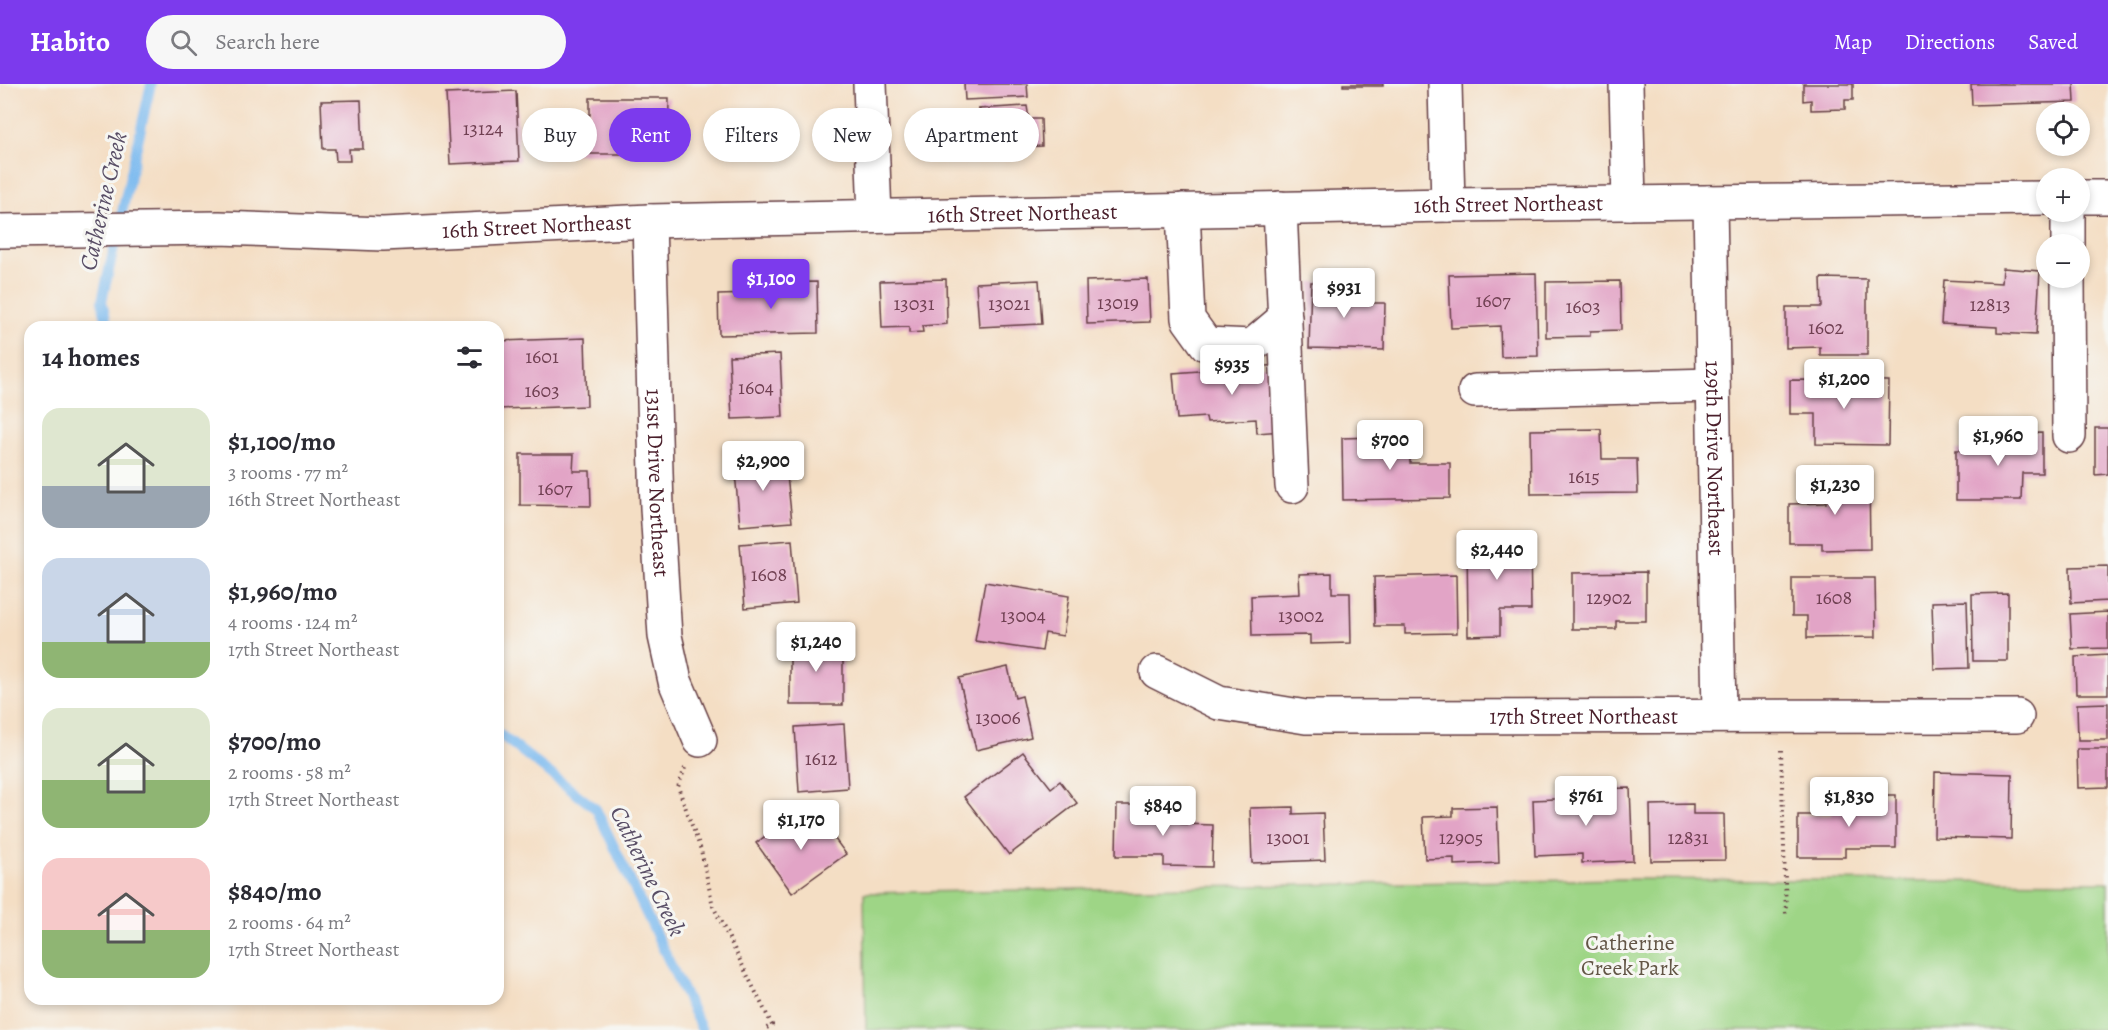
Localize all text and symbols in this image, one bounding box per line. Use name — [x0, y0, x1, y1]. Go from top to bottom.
search box — [146, 15, 566, 69]
text: Habito — [30, 23, 110, 61]
icon: search — [167, 26, 200, 59]
text: Search here — [215, 27, 320, 57]
text: Map — [1834, 28, 1872, 56]
text: Directions — [1905, 28, 1995, 56]
text: Saved — [2028, 28, 2078, 56]
map controls — [2036, 102, 2090, 288]
button: locate — [2036, 102, 2090, 156]
chip: Buy — [522, 108, 597, 162]
chip: Rent — [609, 108, 691, 162]
chip: Filters — [703, 108, 800, 162]
chip: New — [812, 108, 892, 162]
chip: Apartment — [904, 108, 1039, 162]
house number: 13124 — [463, 115, 503, 142]
water label: Catherine Creek — [72, 128, 135, 273]
button: + — [2036, 168, 2090, 222]
street label: 16th Street Northeast — [1413, 188, 1603, 221]
street label: 16th Street Northeast — [927, 197, 1118, 230]
street label: 16th Street Northeast — [441, 207, 632, 246]
button: − — [2036, 234, 2090, 288]
pin: $1,100 — [722, 259, 820, 310]
text: $1,100 — [746, 265, 796, 292]
pin: $931 — [1308, 268, 1380, 319]
text: $931 — [1327, 274, 1361, 301]
house number: 1607 — [1475, 287, 1511, 314]
house number: 13019 — [1097, 289, 1139, 316]
house number: 13031 — [894, 290, 935, 317]
house number: 13021 — [988, 290, 1030, 317]
house number: 12813 — [1969, 291, 2011, 318]
house number: 1603 — [1565, 293, 1601, 320]
house number: 1602 — [1808, 314, 1845, 341]
text: 14 homes — [42, 340, 140, 375]
icon: filters — [453, 341, 486, 374]
house number: 1601 — [525, 343, 559, 370]
pin: $935 — [1196, 345, 1268, 396]
text: $935 — [1214, 351, 1250, 378]
pin: $1,200 — [1795, 359, 1893, 410]
street label: 129th Drive Northeast — [1698, 360, 1731, 556]
text: $1,200 — [1818, 365, 1870, 392]
house number: 1604 — [738, 374, 774, 401]
house number: 1603 — [524, 377, 560, 404]
street label: 131st Drive Northeast — [639, 388, 676, 578]
pin: $1,960 — [1949, 416, 2047, 467]
pin: $700 — [1354, 420, 1426, 471]
text: $1,960 — [1973, 422, 2023, 449]
text: $1,100/mo — [228, 424, 336, 459]
text: $700 — [1371, 426, 1409, 453]
icon: home — [90, 432, 162, 504]
pin: $2,900 — [714, 441, 812, 492]
text: $2,900 — [736, 447, 790, 474]
text: 3 rooms · 77 m² — [228, 459, 348, 486]
house number: 1615 — [1568, 463, 1600, 490]
pin: $1,230 — [1786, 465, 1884, 516]
text: $1,230 — [1810, 471, 1860, 498]
house number: 1607 — [537, 475, 573, 502]
text: 16th Street Northeast — [228, 486, 400, 513]
pin: $2,440 — [1448, 530, 1546, 581]
text: $2,440 — [1470, 536, 1524, 563]
house number: 1608 — [751, 561, 787, 588]
text: $1,960/mo — [228, 574, 337, 609]
icon: home — [90, 582, 162, 654]
house number: 12902 — [1586, 584, 1632, 611]
house number: 1608 — [1816, 584, 1852, 611]
house number: 13004 — [1000, 602, 1046, 629]
house number: 13002 — [1278, 602, 1324, 629]
text: 4 rooms · 124 m² — [228, 609, 358, 636]
pin: $1,240 — [767, 622, 865, 673]
text: $1,240 — [791, 628, 841, 655]
text: 17th Street Northeast — [228, 636, 399, 663]
street label: 17th Street Northeast — [1489, 701, 1678, 732]
house number: 13006 — [975, 704, 1021, 731]
text: $700/mo — [228, 724, 321, 759]
icon: home — [90, 732, 162, 804]
house number: 1612 — [805, 745, 838, 772]
text: 2 rooms · 58 m² — [228, 759, 351, 786]
pin: $761 — [1550, 776, 1622, 827]
pin: $1,830 — [1800, 777, 1898, 828]
text: $761 — [1569, 782, 1603, 809]
text: $1,830 — [1824, 783, 1874, 810]
text: 17th Street Northeast — [228, 786, 399, 813]
pin: $840 — [1127, 786, 1199, 837]
text: $840 — [1144, 792, 1182, 819]
water label: Catherine Creek — [603, 800, 694, 942]
pin: $1,170 — [752, 800, 850, 851]
text: $1,170 — [777, 806, 825, 833]
house number: 13001 — [1266, 824, 1310, 851]
house number: 12905 — [1439, 824, 1483, 851]
house number: 12831 — [1667, 824, 1709, 851]
text: $840/mo — [228, 874, 322, 909]
icon: home — [90, 882, 162, 954]
text: 2 rooms · 64 m² — [228, 909, 351, 936]
park label: Catherine Creek Park — [1581, 928, 1679, 983]
text: 17th Street Northeast — [228, 936, 399, 963]

